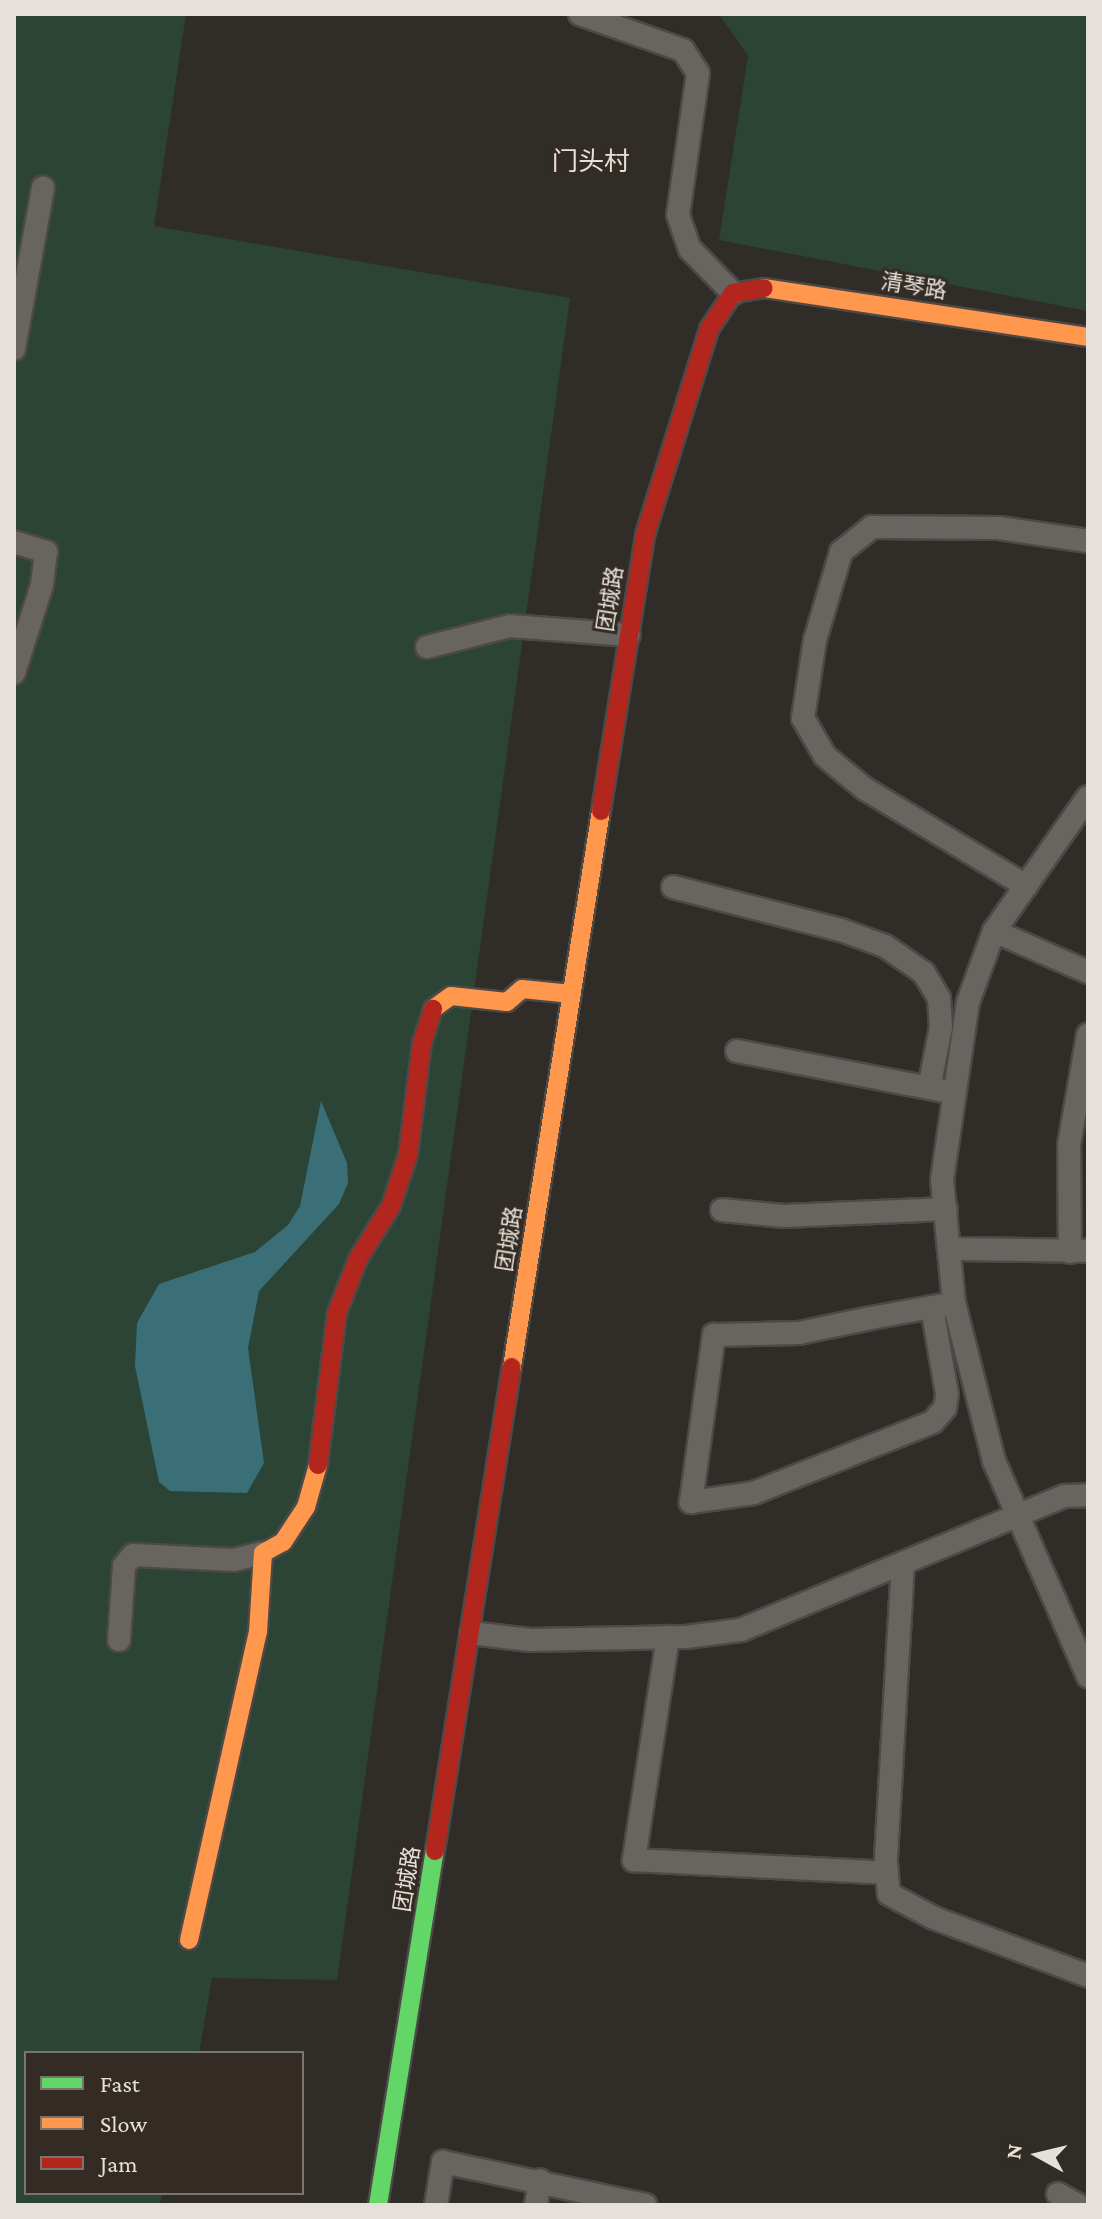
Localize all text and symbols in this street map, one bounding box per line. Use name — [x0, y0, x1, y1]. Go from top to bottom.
district label: 门头村 — [552, 146, 630, 178]
street label: 清琴路 — [879, 268, 949, 304]
street label: 团城路 — [592, 564, 628, 634]
street label: 团城路 — [491, 1204, 527, 1274]
street label: 团城路 — [389, 1844, 425, 1914]
legend — [24, 2051, 304, 2195]
text: Fast — [100, 2070, 140, 2097]
text: Slow — [100, 2110, 147, 2137]
north arrow — [998, 2115, 1078, 2195]
text: N — [1000, 2142, 1027, 2161]
text: Jam — [100, 2150, 138, 2177]

